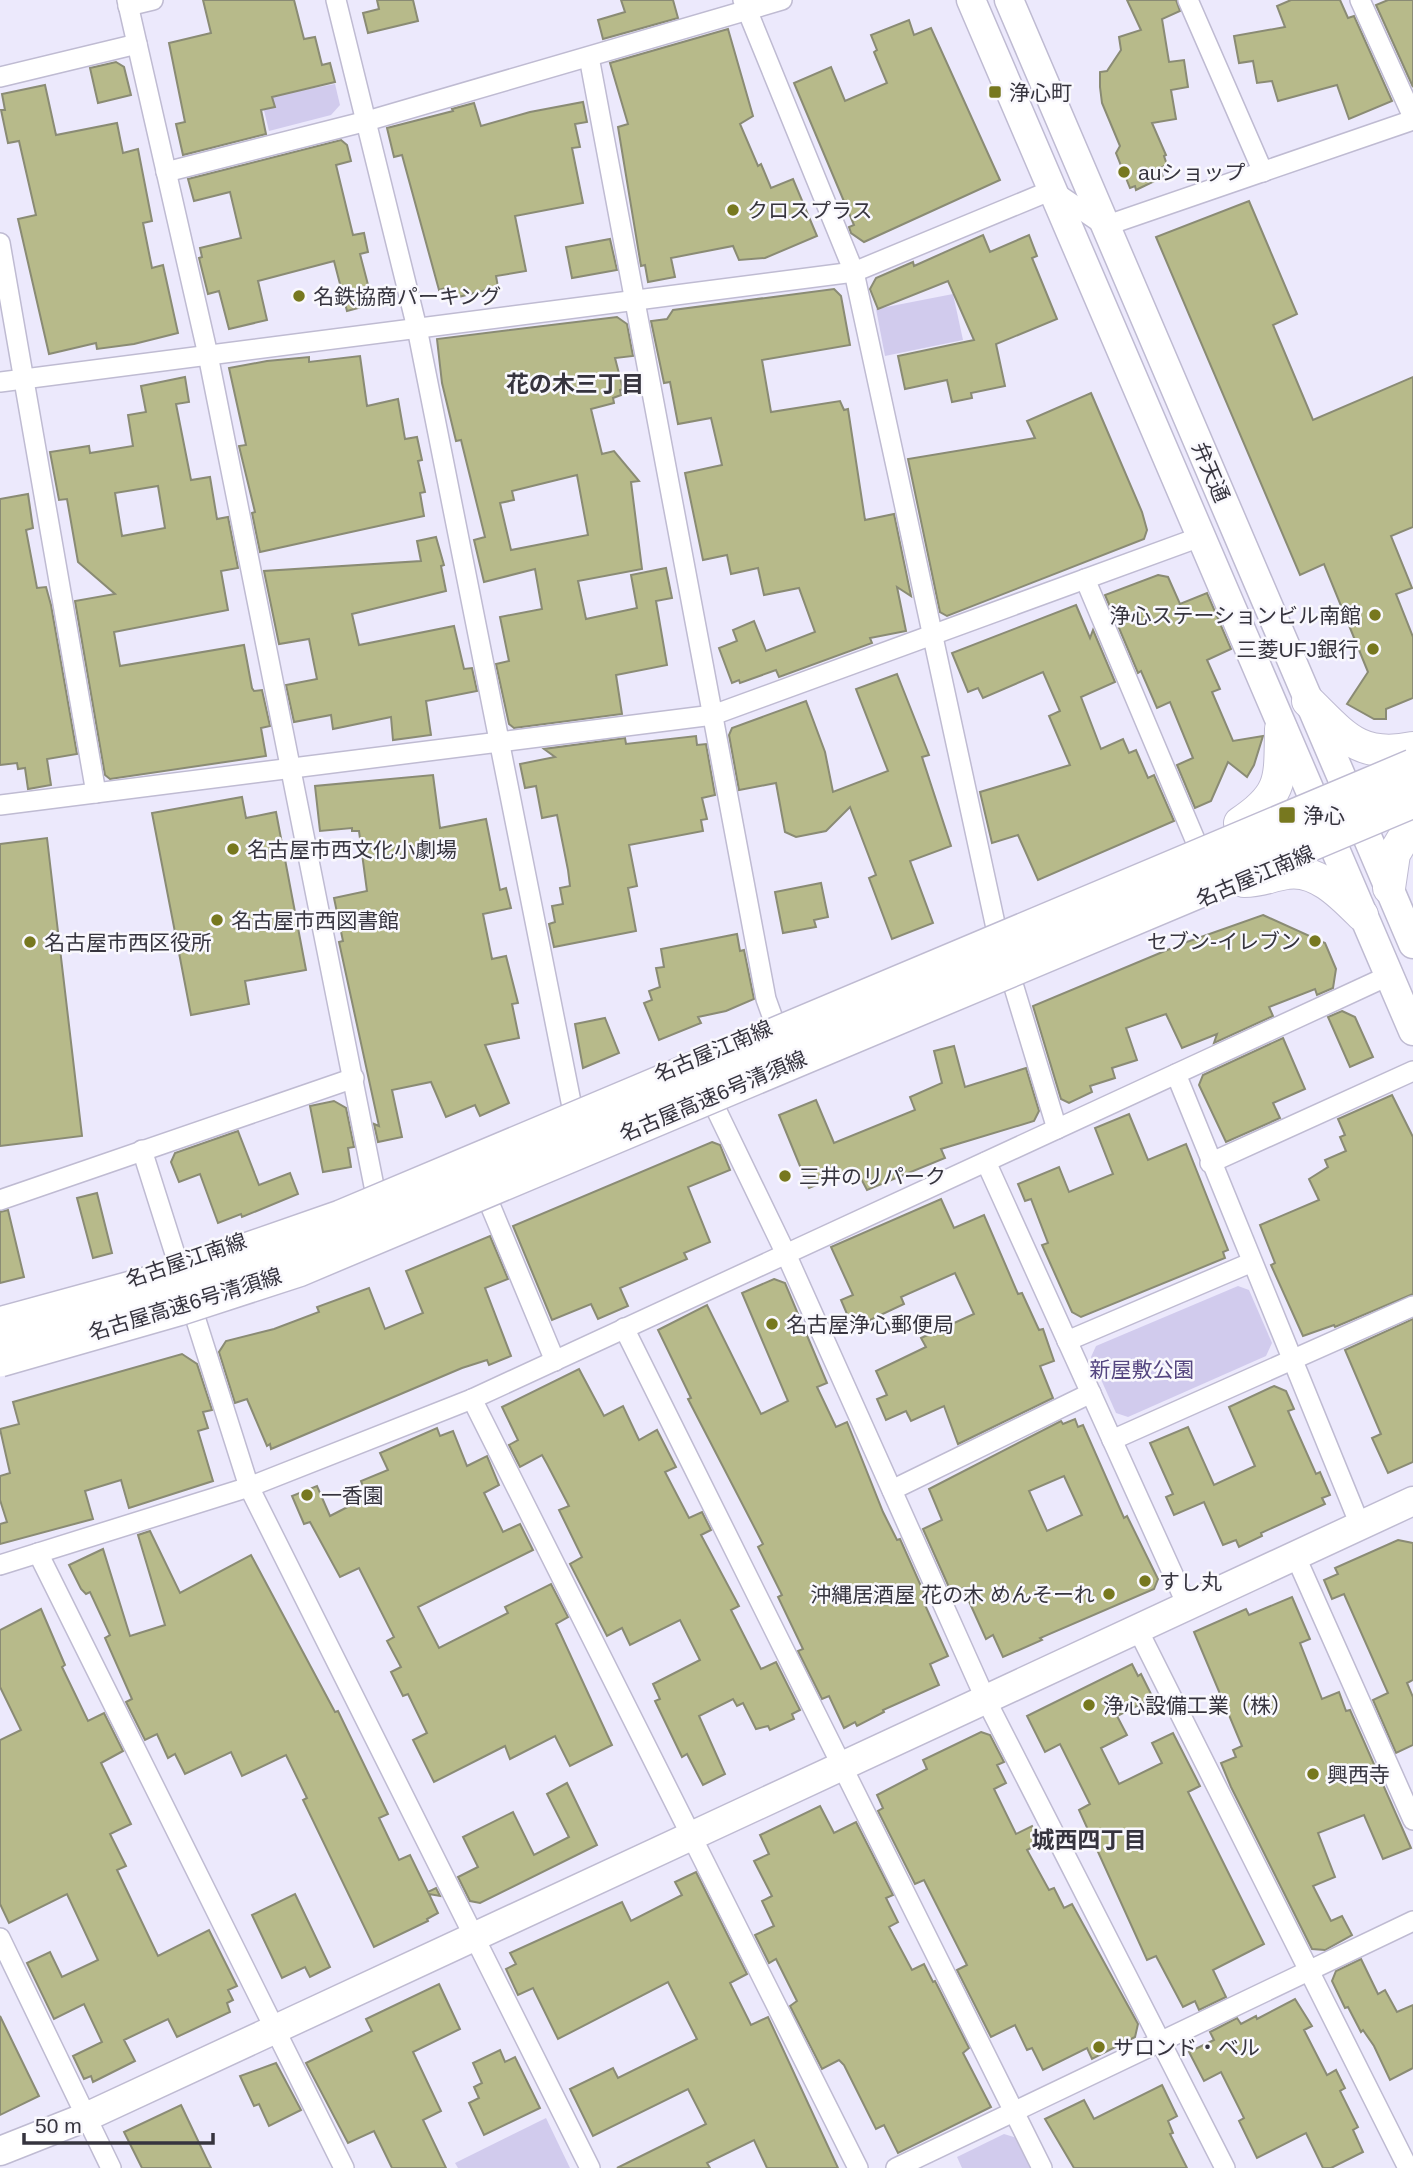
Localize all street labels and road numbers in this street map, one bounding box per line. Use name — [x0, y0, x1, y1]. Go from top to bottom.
street label: 弁天通 — [1188, 439, 1234, 505]
street label: 名古屋江南線 — [1193, 841, 1317, 911]
street label: 名古屋江南線 — [651, 1016, 775, 1086]
street label: 名古屋高速6号清須線 — [616, 1046, 810, 1146]
street label: 名古屋江南線 — [123, 1229, 249, 1291]
street label: 名古屋高速6号清須線 — [86, 1264, 284, 1344]

